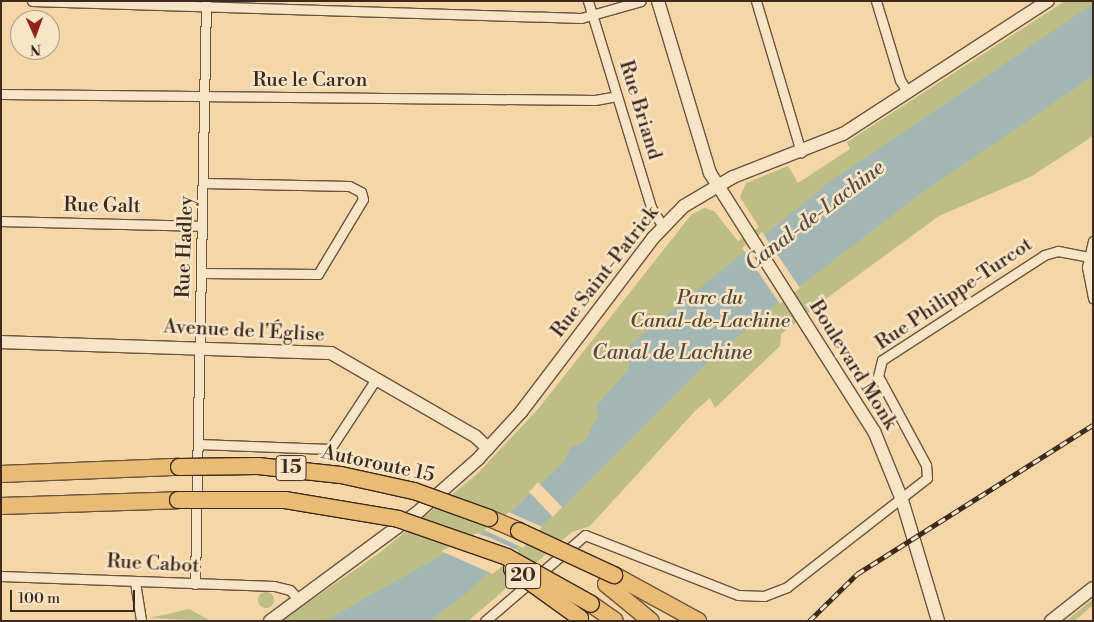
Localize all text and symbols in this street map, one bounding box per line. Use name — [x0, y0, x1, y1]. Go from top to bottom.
north arrow — [10, 10, 60, 60]
text: N — [30, 40, 41, 58]
street label: Rue Briand — [614, 57, 666, 163]
street label: Rue le Caron — [253, 68, 367, 92]
water label: Canal-de-Lachine — [740, 155, 890, 277]
street label: Rue Galt — [63, 193, 141, 219]
street label: Rue Hadley — [171, 195, 199, 299]
street label: Rue Saint-Patrick — [546, 201, 664, 343]
street label: Rue Philippe-Turcot — [871, 233, 1037, 355]
park label: Parc du Canal-de-Lachine — [630, 287, 790, 334]
street label: Boulevard Monk — [804, 296, 902, 434]
street label: Avenue de l'Église — [163, 315, 325, 347]
water label: Canal de Lachine — [592, 340, 752, 366]
street label: Autoroute 15 — [319, 440, 437, 488]
road number: 15 — [275, 452, 307, 484]
street label: Rue Cabot — [106, 550, 200, 578]
road number: 20 — [504, 560, 542, 592]
scale bar — [12, 580, 138, 612]
text: 100 m — [18, 589, 60, 608]

